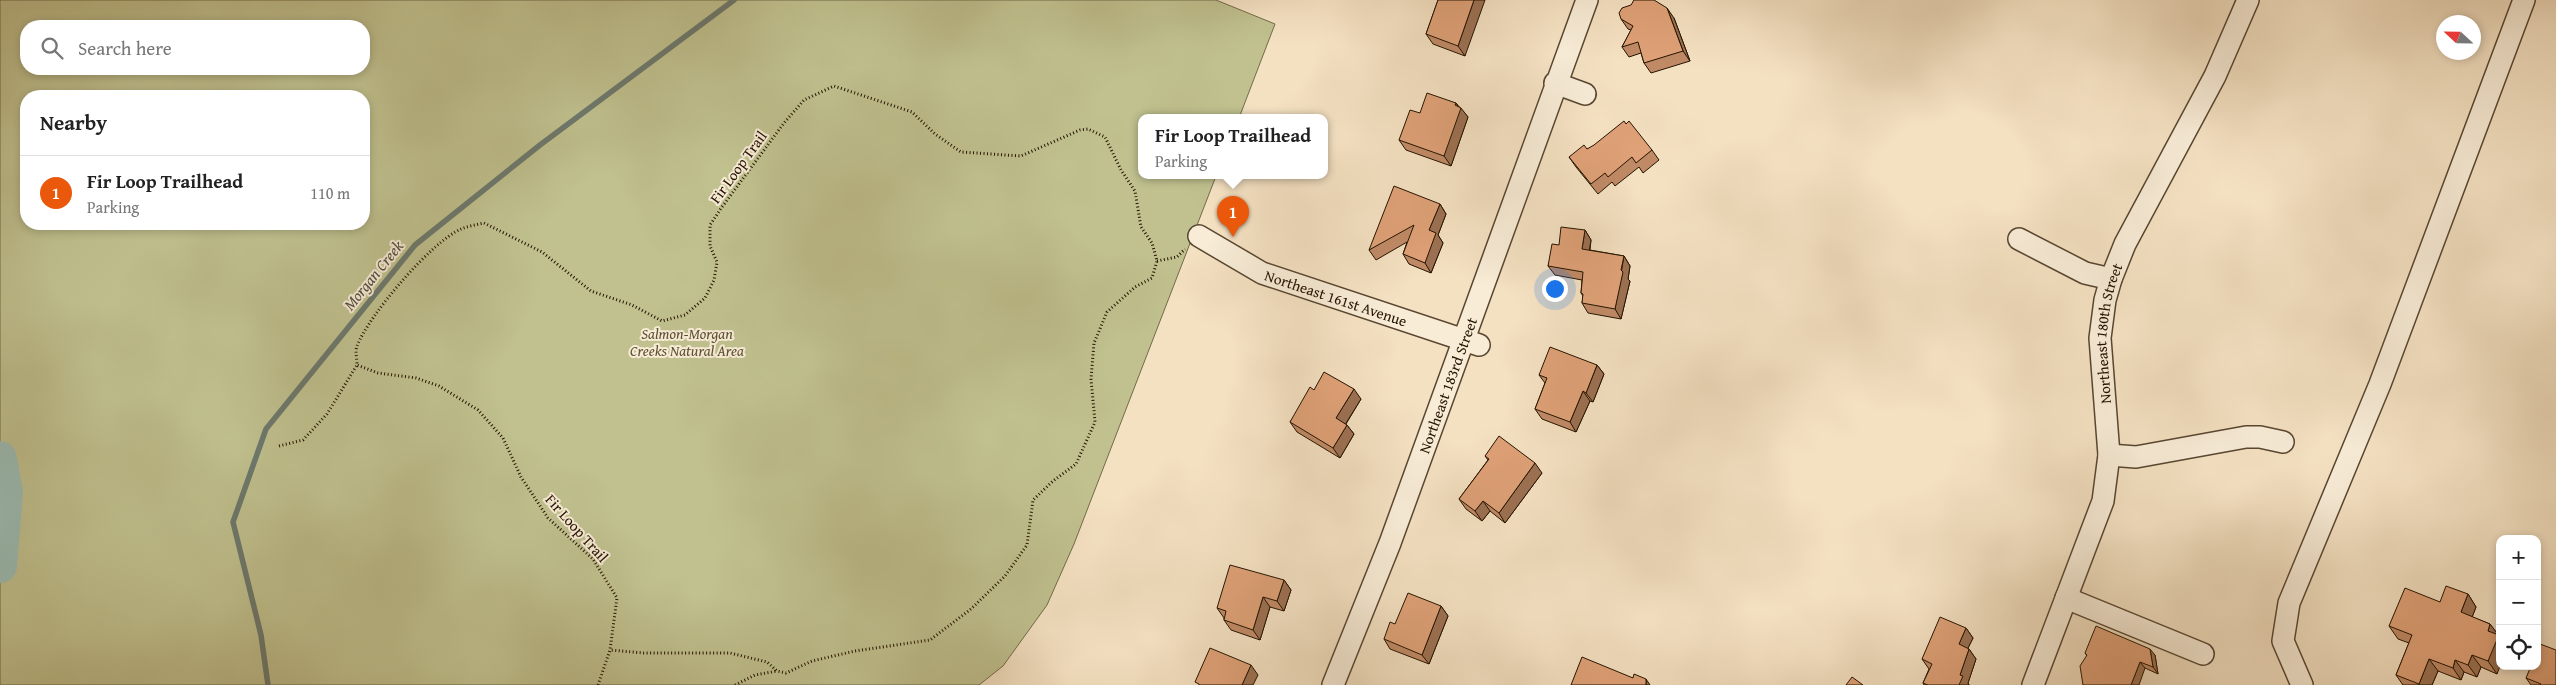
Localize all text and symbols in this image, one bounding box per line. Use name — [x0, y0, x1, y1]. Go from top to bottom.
north arrow — [2436, 15, 2481, 60]
search box — [20, 20, 370, 75]
icon: search — [38, 34, 66, 62]
text: Search here — [78, 34, 172, 62]
text: Nearby — [40, 107, 107, 138]
popup — [1138, 114, 1328, 179]
text: Fir Loop Trailhead — [1155, 121, 1311, 149]
street label: Fir Loop Trail — [705, 126, 771, 208]
text: Parking — [1155, 149, 1207, 173]
text: Fir Loop Trailhead — [87, 167, 243, 195]
text: 1 — [52, 181, 60, 205]
text: 110 m — [310, 181, 350, 205]
text: Parking — [87, 195, 139, 219]
pin: 1 — [1217, 196, 1249, 237]
water label: Morgan Creek — [337, 234, 409, 315]
street label: Northeast 180th Street — [2090, 259, 2127, 405]
street label: Northeast 161st Avenue — [1262, 264, 1410, 331]
your location — [1542, 276, 1568, 302]
street label: Northeast 183rd Street — [1413, 314, 1482, 456]
park label: Salmon-Morgan Creeks Natural Area — [630, 323, 744, 361]
street label: Fir Loop Trail — [541, 489, 613, 567]
map controls — [2496, 535, 2541, 670]
button: + — [2496, 535, 2541, 580]
button: − — [2496, 580, 2541, 625]
button: locate — [2496, 625, 2541, 670]

